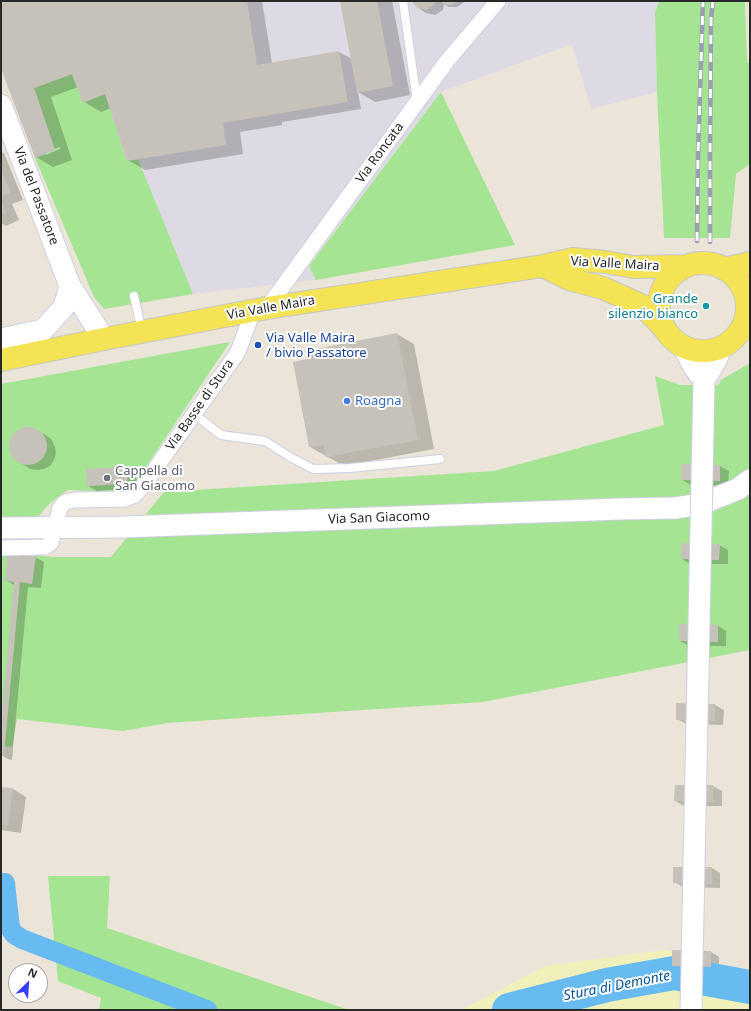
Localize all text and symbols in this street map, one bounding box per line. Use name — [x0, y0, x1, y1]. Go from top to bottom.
street label: Via Roncata — [353, 120, 407, 186]
street label: Via del Passatore — [10, 145, 62, 247]
street label: Via Valle Maira — [570, 254, 660, 274]
place label: Grande silenzio bianco — [608, 291, 698, 322]
street label: Via Valle Maira — [226, 293, 316, 323]
marker: Grande silenzio bianco — [701, 301, 711, 311]
place label: Via Valle Maira / bivio Passatore — [266, 330, 367, 361]
marker: Via Valle Maira / bivio Passatore — [253, 340, 263, 350]
street label: Via Basse di Stura — [163, 356, 237, 454]
place label: Roagna — [355, 393, 402, 409]
marker: Roagna — [342, 396, 352, 406]
place label: Cappella di San Giacomo — [115, 463, 195, 494]
marker: Cappella di San Giacomo — [102, 473, 112, 483]
street label: Via San Giacomo — [328, 508, 430, 528]
north arrow — [8, 963, 48, 1003]
text: N — [26, 964, 40, 981]
water label: Stura di Demonte — [562, 967, 672, 1005]

